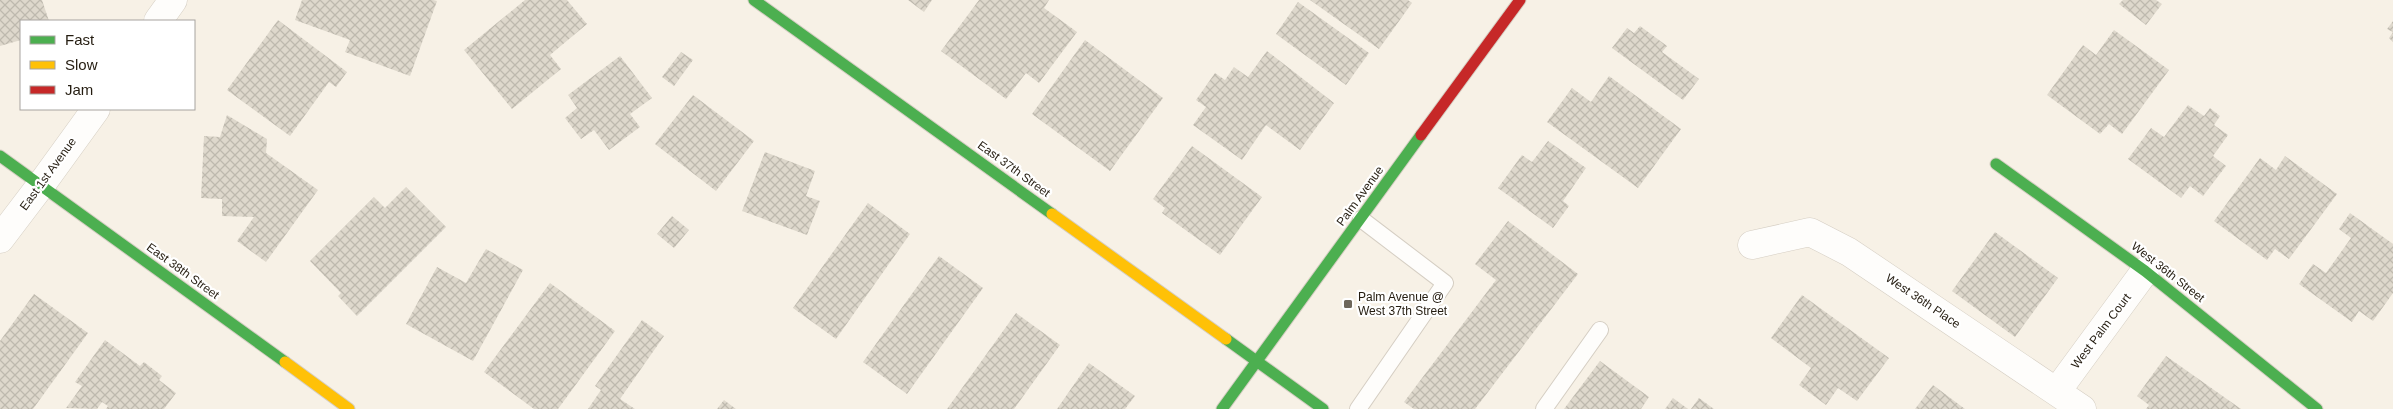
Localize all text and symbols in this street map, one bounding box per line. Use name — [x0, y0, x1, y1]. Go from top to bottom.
legend — [20, 20, 195, 110]
text: Fast — [65, 31, 95, 48]
text: Slow — [65, 56, 98, 73]
text: Jam — [65, 81, 93, 98]
street label: East 1st Avenue — [17, 135, 79, 213]
street label: East 37th Street — [975, 138, 1053, 200]
street label: Palm Avenue — [1334, 163, 1387, 229]
street label: West 36th Street — [2129, 239, 2208, 305]
street label: East 38th Street — [144, 240, 222, 302]
street label: West 36th Place — [1883, 271, 1963, 331]
place label: Palm Avenue @ West 37th Street — [1358, 290, 1448, 318]
street label: West Palm Court — [2068, 290, 2134, 371]
marker: Palm Avenue @ West 37th Street — [1342, 298, 1354, 310]

